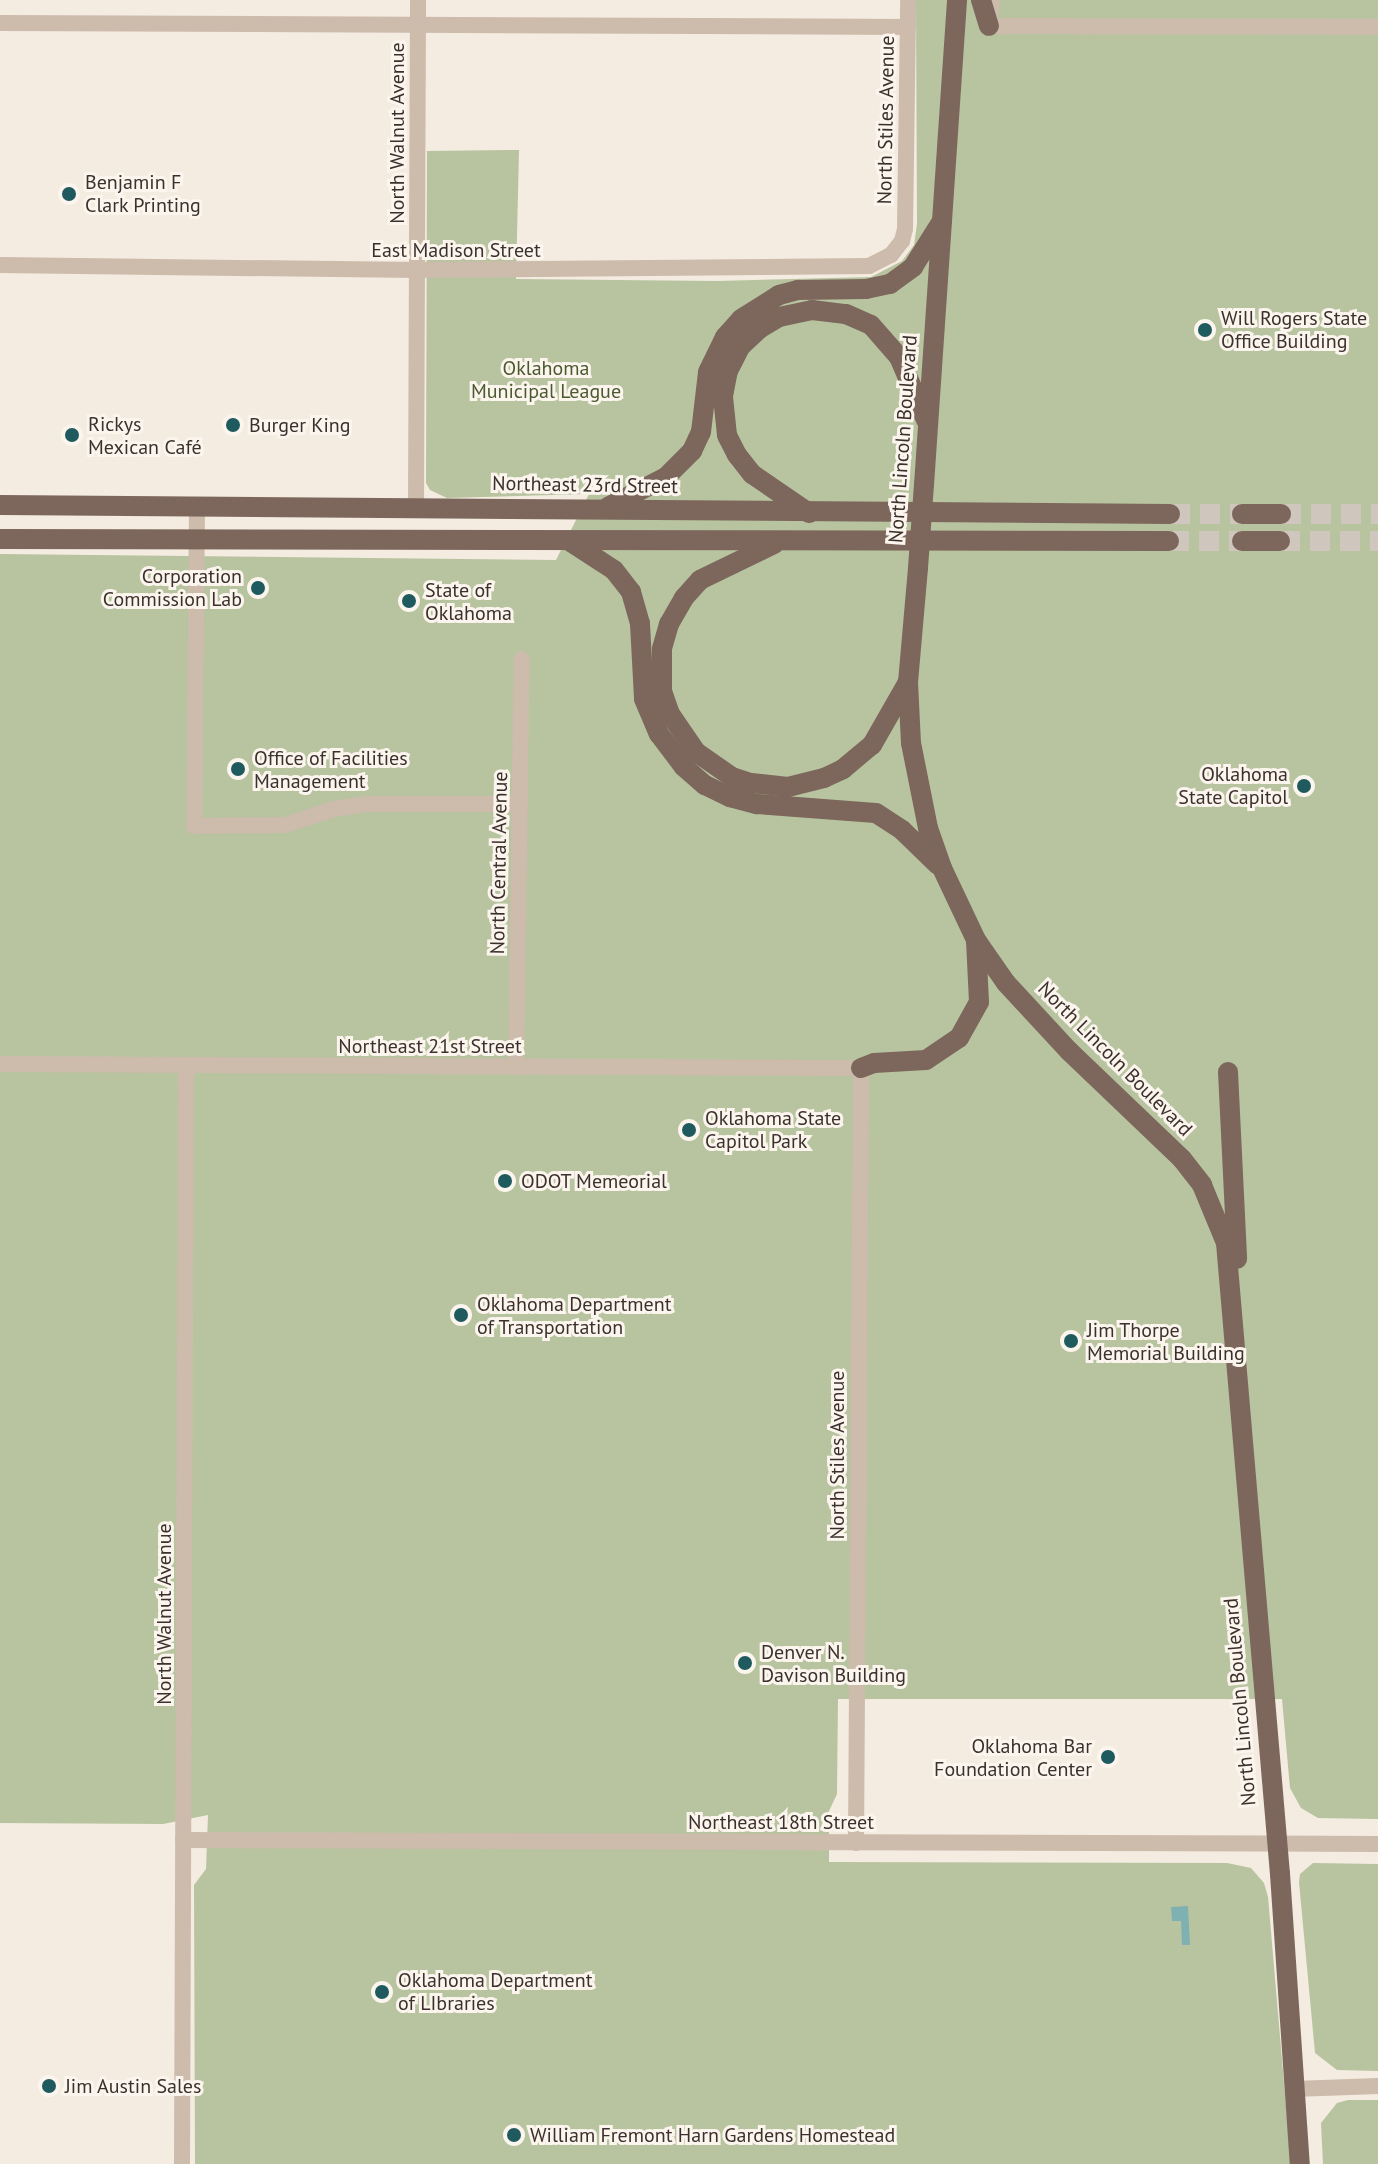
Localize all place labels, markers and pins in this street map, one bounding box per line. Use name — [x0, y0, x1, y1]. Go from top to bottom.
place label: Benjamin F Clark Printing — [85, 170, 201, 217]
marker: Benjamin F Clark Printing — [60, 185, 78, 203]
place label: Will Rogers State Office Building — [1221, 306, 1367, 353]
marker: Will Rogers State Office Building — [1196, 321, 1214, 339]
place label: Rickys Mexican Café — [88, 412, 202, 459]
place label: Burger King — [249, 413, 351, 437]
marker: Burger King — [224, 416, 242, 434]
marker: Rickys Mexican Café — [63, 426, 81, 444]
place label: Corporation Commission Lab — [103, 564, 242, 611]
place label: State of Oklahoma — [425, 578, 512, 625]
marker: Corporation Commission Lab — [249, 579, 267, 597]
marker: State of Oklahoma — [400, 592, 418, 610]
place label: Office of Facilities Management — [254, 746, 408, 793]
marker: Office of Facilities Management — [229, 760, 247, 778]
place label: Oklahoma State Capitol — [1178, 762, 1288, 809]
marker: Oklahoma State Capitol — [1295, 777, 1313, 795]
place label: Oklahoma State Capitol Park — [705, 1106, 841, 1153]
marker: Oklahoma State Capitol Park — [680, 1121, 698, 1139]
place label: ODOT Memeorial — [521, 1169, 668, 1193]
marker: ODOT Memeorial — [496, 1172, 514, 1190]
place label: Oklahoma Department of Transportation — [477, 1292, 671, 1339]
marker: Oklahoma Department of Transportation — [452, 1306, 470, 1324]
place label: Jim Thorpe Memorial Building — [1087, 1318, 1245, 1365]
marker: Jim Thorpe Memorial Building — [1062, 1332, 1080, 1350]
place label: Denver N. Davison Building — [761, 1640, 906, 1687]
marker: Denver N. Davison Building — [736, 1654, 754, 1672]
place label: Oklahoma Bar Foundation Center — [934, 1734, 1092, 1781]
marker: Oklahoma Bar Foundation Center — [1099, 1748, 1117, 1766]
place label: Oklahoma Department of LIbraries — [398, 1968, 592, 2015]
marker: Oklahoma Department of LIbraries — [373, 1983, 391, 2001]
place label: Jim Austin Sales — [65, 2074, 202, 2098]
marker: Jim Austin Sales — [40, 2077, 58, 2095]
place label: William Fremont Harn Gardens Homestead — [530, 2123, 895, 2147]
marker: William Fremont Harn Gardens Homestead — [505, 2126, 523, 2144]

